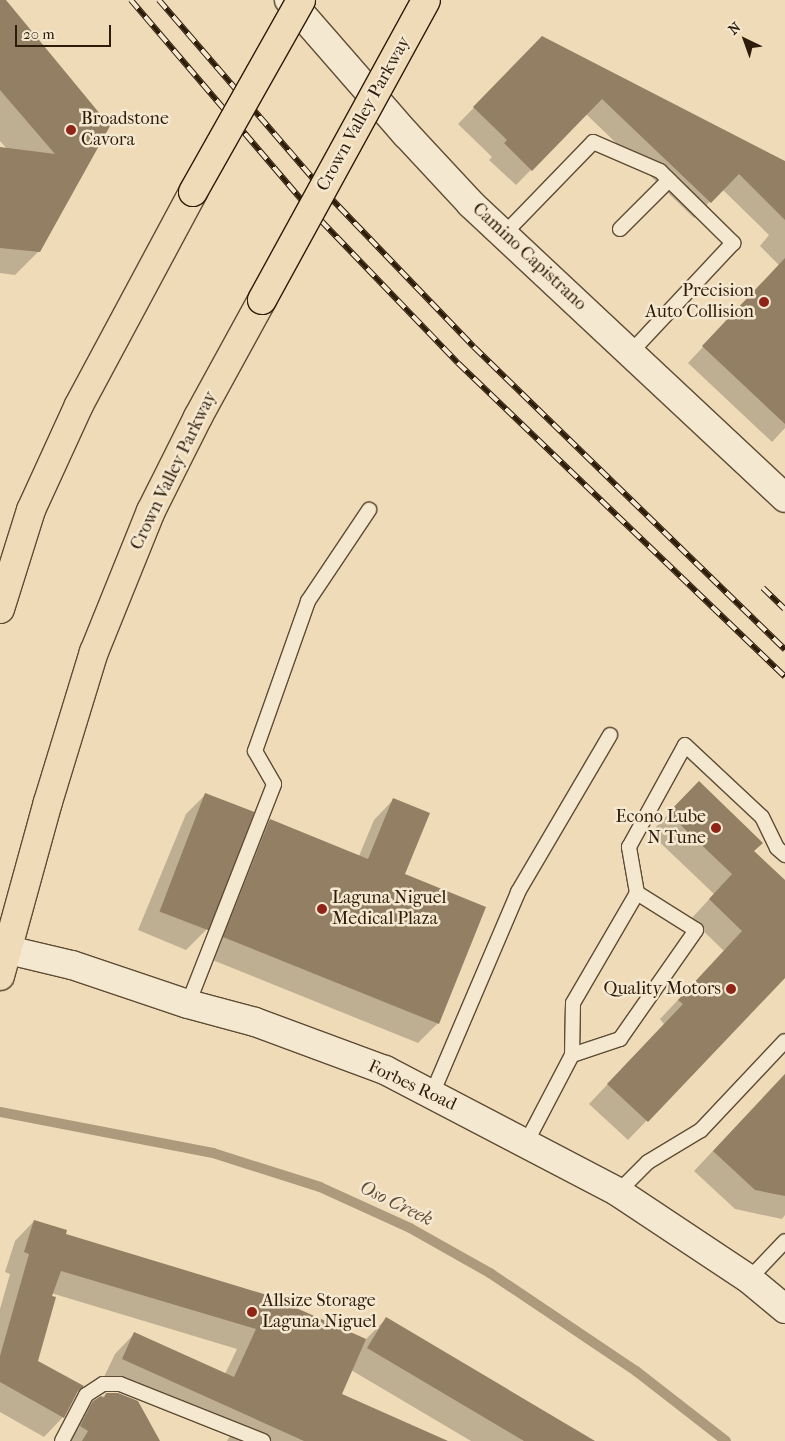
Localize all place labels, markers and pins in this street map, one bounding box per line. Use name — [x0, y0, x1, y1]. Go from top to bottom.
place label: Broadstone Cavora — [81, 109, 169, 152]
marker: Broadstone Cavora — [65, 124, 77, 136]
place label: Precision Auto Collision — [645, 281, 754, 324]
marker: Precision Auto Collision — [758, 296, 770, 308]
place label: Econo Lube N Tune — [615, 807, 706, 850]
marker: Econo Lube N Tune — [710, 822, 722, 834]
place label: Laguna Niguel Medical Plaza — [332, 888, 447, 931]
marker: Laguna Niguel Medical Plaza — [316, 903, 328, 915]
place label: Quality Motors — [604, 978, 721, 1000]
marker: Quality Motors — [725, 983, 737, 995]
place label: Allsize Storage Laguna Niguel — [262, 1291, 377, 1334]
marker: Allsize Storage Laguna Niguel — [246, 1306, 258, 1318]

